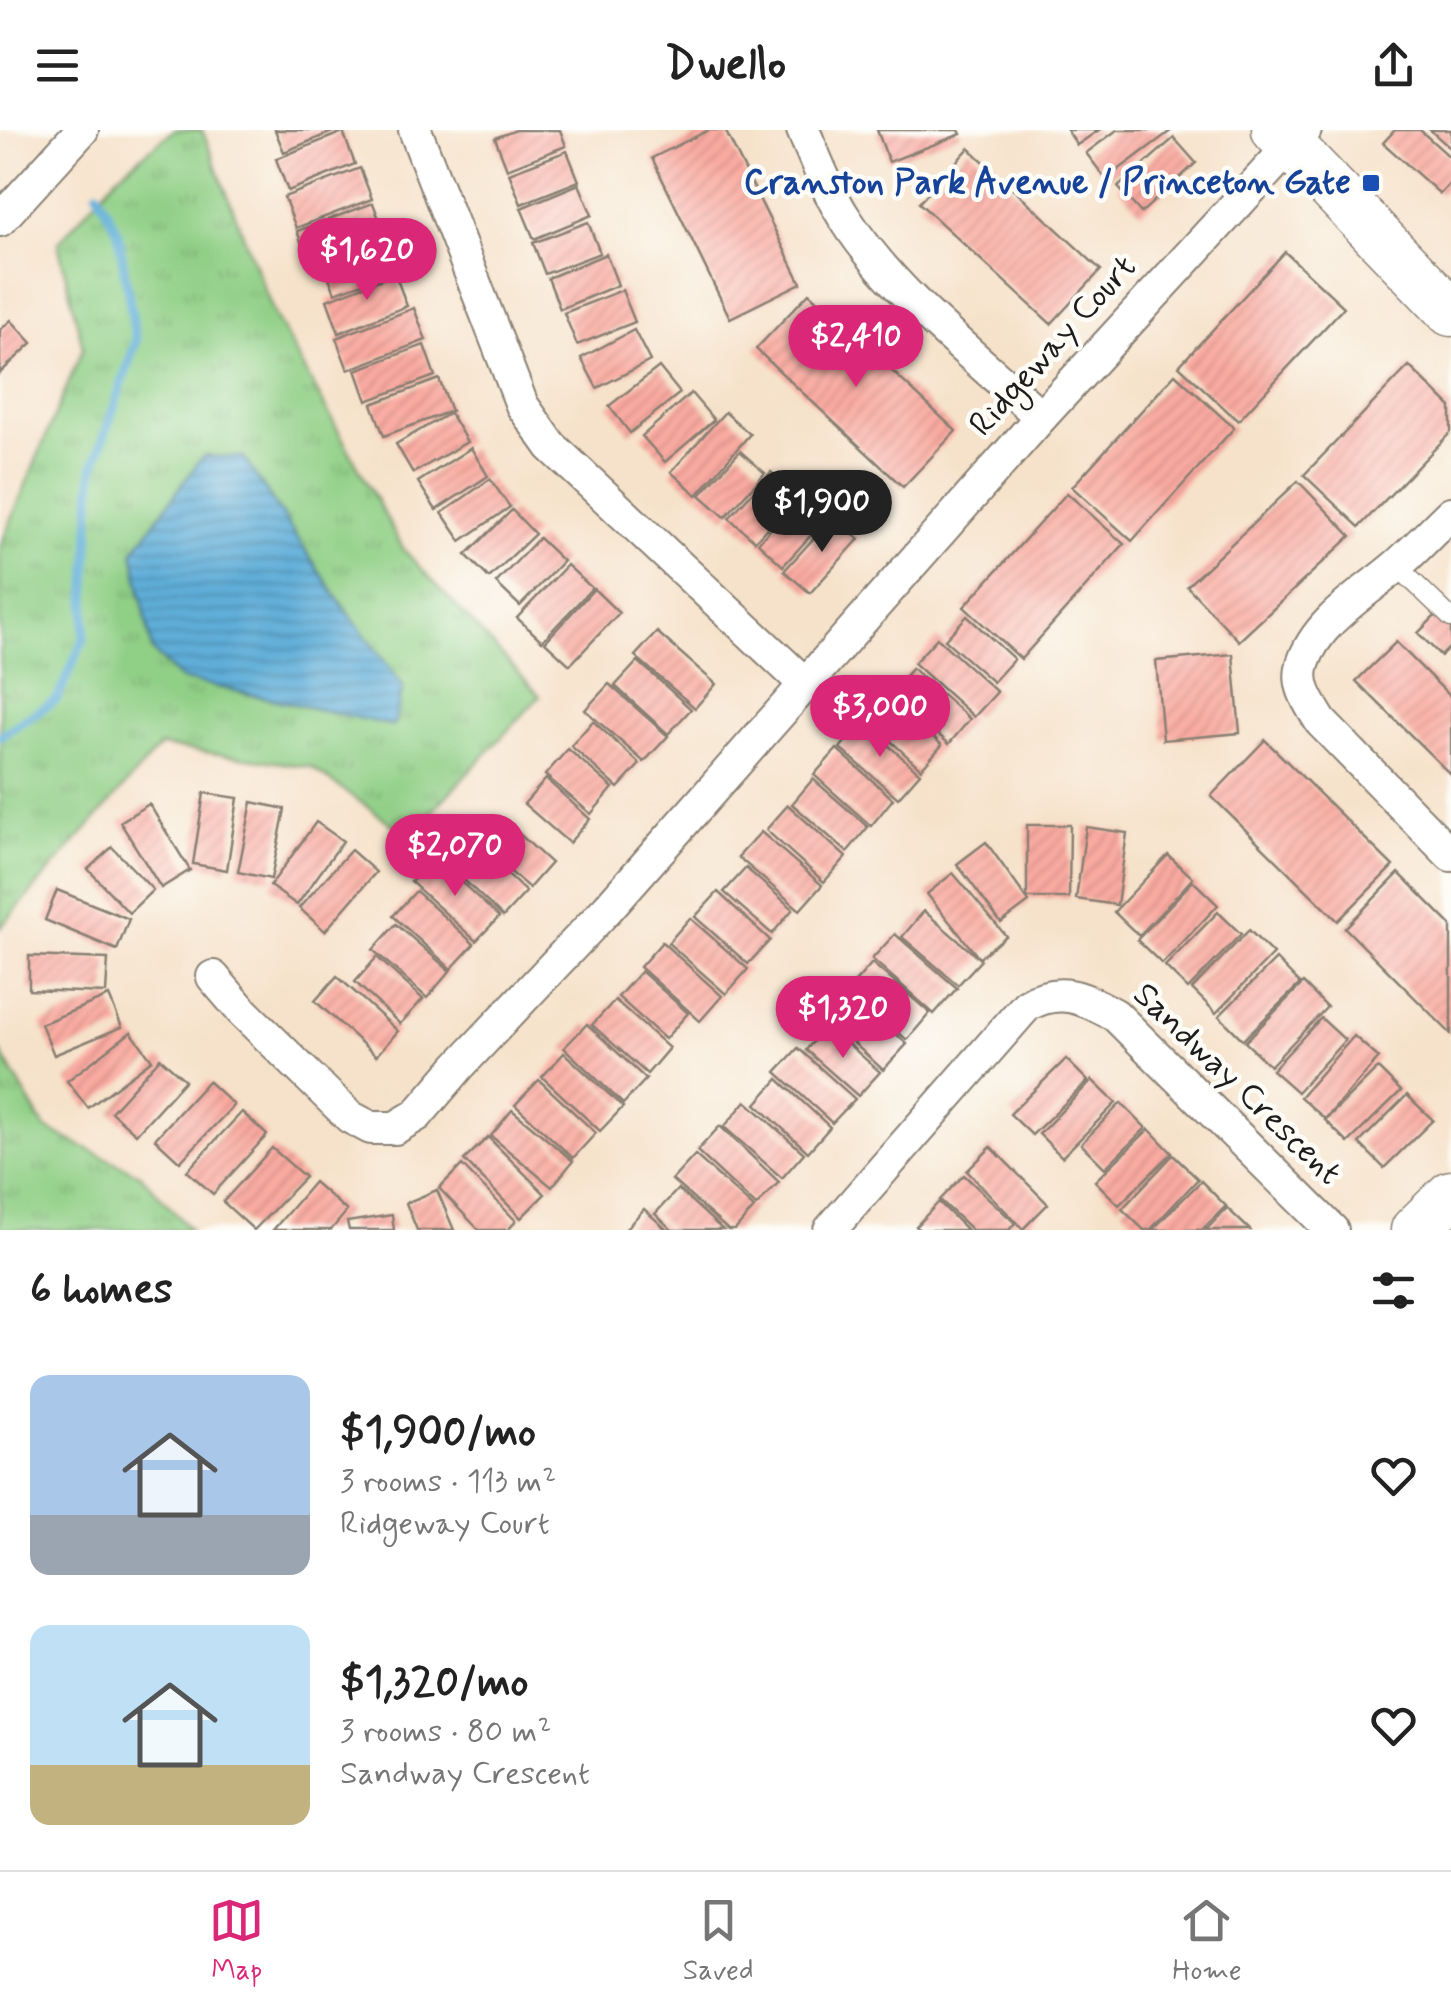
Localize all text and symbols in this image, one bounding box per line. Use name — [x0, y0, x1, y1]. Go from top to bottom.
text: Dwello — [665, 36, 786, 95]
icon: menu — [30, 38, 85, 93]
icon: share — [1366, 38, 1421, 93]
place label: Cranston Park Avenue / Princeton Gate — [744, 160, 1351, 206]
marker: Cranston Park Avenue / Princeton Gate — [1360, 172, 1382, 194]
pin: $1,620 — [286, 218, 448, 303]
text: $1,620 — [320, 229, 414, 271]
street label: Ridgeway Court — [959, 245, 1149, 449]
pin: $2,410 — [775, 305, 937, 390]
text: $2,410 — [810, 316, 902, 358]
pin: $1,900 — [741, 470, 903, 555]
text: $1,900 — [774, 481, 870, 523]
pin: $3,000 — [799, 675, 961, 760]
text: $3,000 — [832, 686, 928, 728]
pin: $2,070 — [374, 814, 536, 899]
text: $2,070 — [407, 825, 503, 867]
street label: Sandway Crescent — [1123, 973, 1351, 1195]
pin: $1,320 — [762, 976, 924, 1061]
text: $1,320 — [798, 987, 888, 1029]
text: 6 homes — [30, 1263, 173, 1318]
icon: filters — [1366, 1263, 1421, 1318]
text: $1,900/mo — [340, 1406, 536, 1461]
icon: home — [110, 1415, 230, 1535]
icon: heart — [1366, 1448, 1421, 1503]
text: 3 rooms · 113 m² — [340, 1461, 556, 1503]
text: Ridgeway Court — [340, 1503, 550, 1545]
text: $1,320/mo — [340, 1656, 529, 1711]
icon: home — [110, 1665, 230, 1785]
icon: heart — [1366, 1698, 1421, 1753]
text: 3 rooms · 80 m² — [340, 1711, 551, 1753]
text: Sandway Crescent — [340, 1753, 590, 1795]
tab: Map — [209, 1893, 264, 1990]
tab: Saved — [683, 1893, 754, 1990]
tab: Home — [1172, 1893, 1242, 1990]

